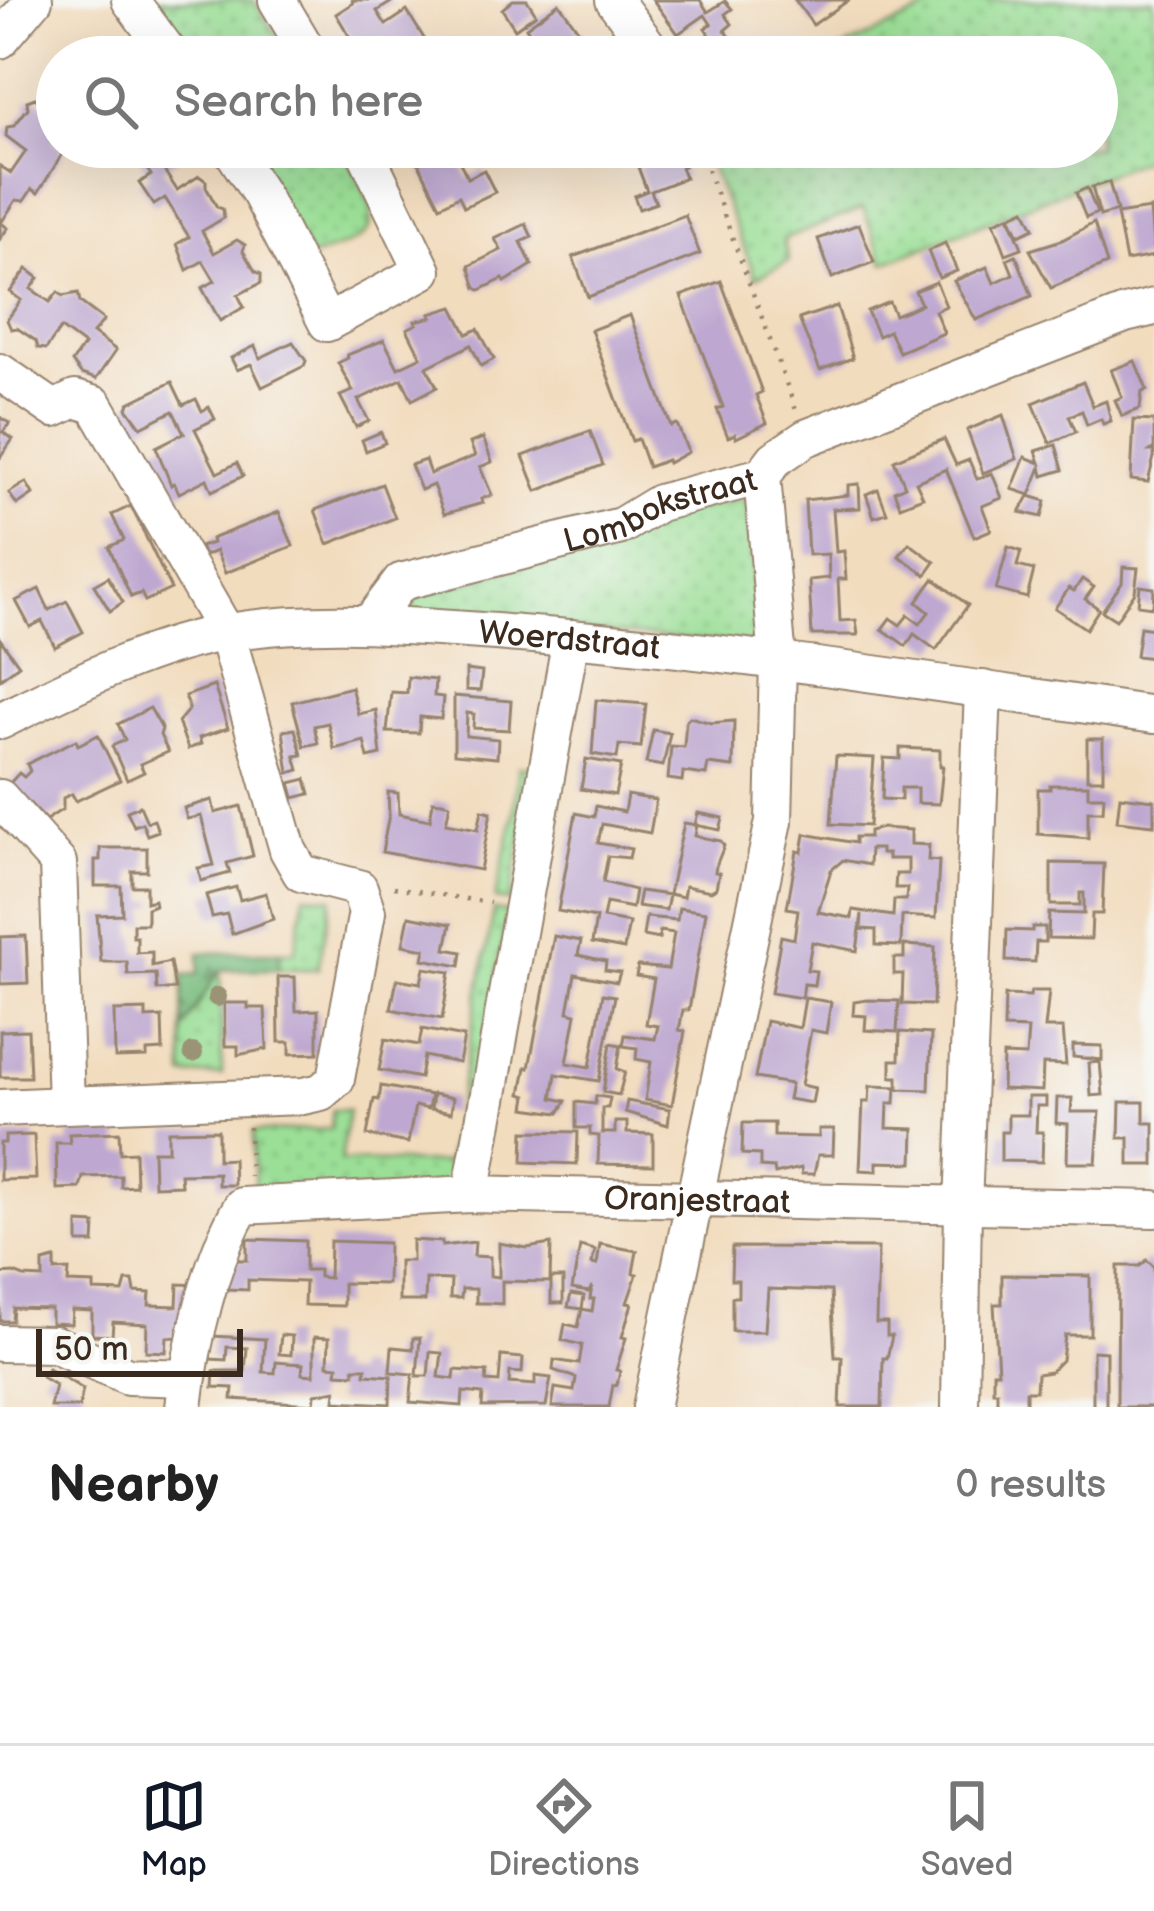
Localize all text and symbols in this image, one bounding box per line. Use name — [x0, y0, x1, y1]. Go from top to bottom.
search box — [36, 36, 1118, 168]
icon: search — [78, 69, 144, 135]
text: Search here — [174, 75, 423, 130]
street label: Lombokstraat — [559, 460, 761, 562]
street label: Woerdstraat — [477, 613, 662, 669]
street label: Oranjestraat — [603, 1179, 791, 1223]
scale bar — [36, 1323, 243, 1376]
text: 50 m — [54, 1330, 129, 1370]
text: Nearby — [48, 1455, 219, 1516]
text: 0 results — [955, 1462, 1106, 1509]
tab: Map — [141, 1773, 207, 1885]
tab: Directions — [488, 1773, 640, 1885]
tab: Saved — [921, 1773, 1013, 1885]

